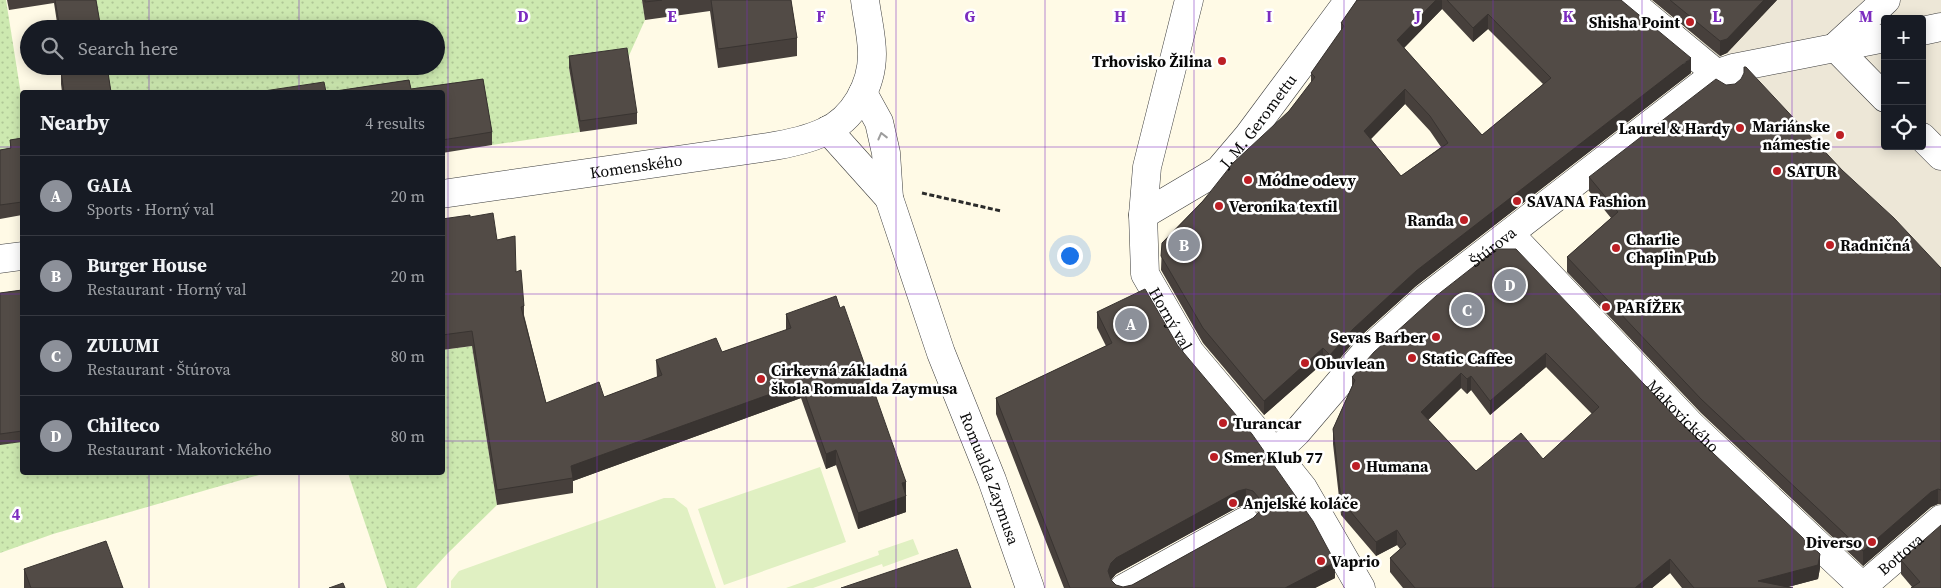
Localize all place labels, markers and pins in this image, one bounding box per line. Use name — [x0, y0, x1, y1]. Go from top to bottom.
place label: Shisha Point — [1589, 11, 1680, 33]
marker: Shisha Point — [1684, 16, 1696, 28]
place label: Trhovisko Žilina — [1092, 50, 1212, 72]
marker: Trhovisko Žilina — [1216, 55, 1228, 67]
place label: Mariánske námestie — [1752, 115, 1830, 155]
place label: Laurel & Hardy — [1618, 117, 1730, 139]
marker: Laurel & Hardy — [1734, 122, 1746, 134]
marker: Mariánske námestie — [1834, 129, 1846, 141]
place label: SATUR — [1787, 160, 1837, 182]
marker: SATUR — [1771, 165, 1783, 177]
place label: Módne odevy — [1258, 169, 1356, 191]
marker: Módne odevy — [1242, 174, 1254, 186]
place label: SAVANA Fashion — [1527, 190, 1647, 212]
place label: Veronika textil — [1229, 195, 1338, 217]
marker: SAVANA Fashion — [1511, 195, 1523, 207]
marker: Veronika textil — [1213, 200, 1225, 212]
place label: Randa — [1407, 209, 1455, 231]
marker: Randa — [1458, 214, 1470, 226]
pin: B — [1168, 226, 1200, 264]
place label: Charlie Chaplin Pub — [1626, 228, 1717, 268]
place label: Radničná — [1840, 234, 1911, 256]
marker: Radničná — [1824, 239, 1836, 251]
marker: Charlie Chaplin Pub — [1610, 242, 1622, 254]
pin: D — [1494, 266, 1526, 304]
pin: C — [1451, 291, 1483, 329]
place label: PARÍŽEK — [1616, 296, 1683, 318]
marker: PARÍŽEK — [1600, 301, 1612, 313]
pin: A — [1115, 305, 1147, 343]
place label: Sevas Barber — [1330, 326, 1427, 348]
marker: Sevas Barber — [1430, 331, 1442, 343]
place label: Static Caffee — [1422, 347, 1513, 369]
place label: Obuvlean — [1315, 352, 1385, 374]
marker: Static Caffee — [1406, 352, 1418, 364]
marker: Obuvlean — [1299, 357, 1311, 369]
place label: Cirkevná základná škola Romualda Zaymusa — [771, 359, 958, 399]
marker: Cirkevná základná škola Romualda Zaymusa — [755, 373, 767, 385]
place label: Turancar — [1233, 412, 1302, 434]
marker: Turancar — [1217, 417, 1229, 429]
place label: Smer Klub 77 — [1224, 446, 1323, 468]
marker: Smer Klub 77 — [1208, 451, 1220, 463]
place label: Humana — [1366, 455, 1429, 477]
marker: Humana — [1350, 460, 1362, 472]
place label: Anjelské koláče — [1243, 492, 1358, 514]
marker: Anjelské koláče — [1227, 497, 1239, 509]
place label: Diverso — [1806, 531, 1862, 553]
marker: Diverso — [1866, 536, 1878, 548]
place label: Vaprio — [1331, 550, 1380, 572]
marker: Vaprio — [1315, 555, 1327, 567]

